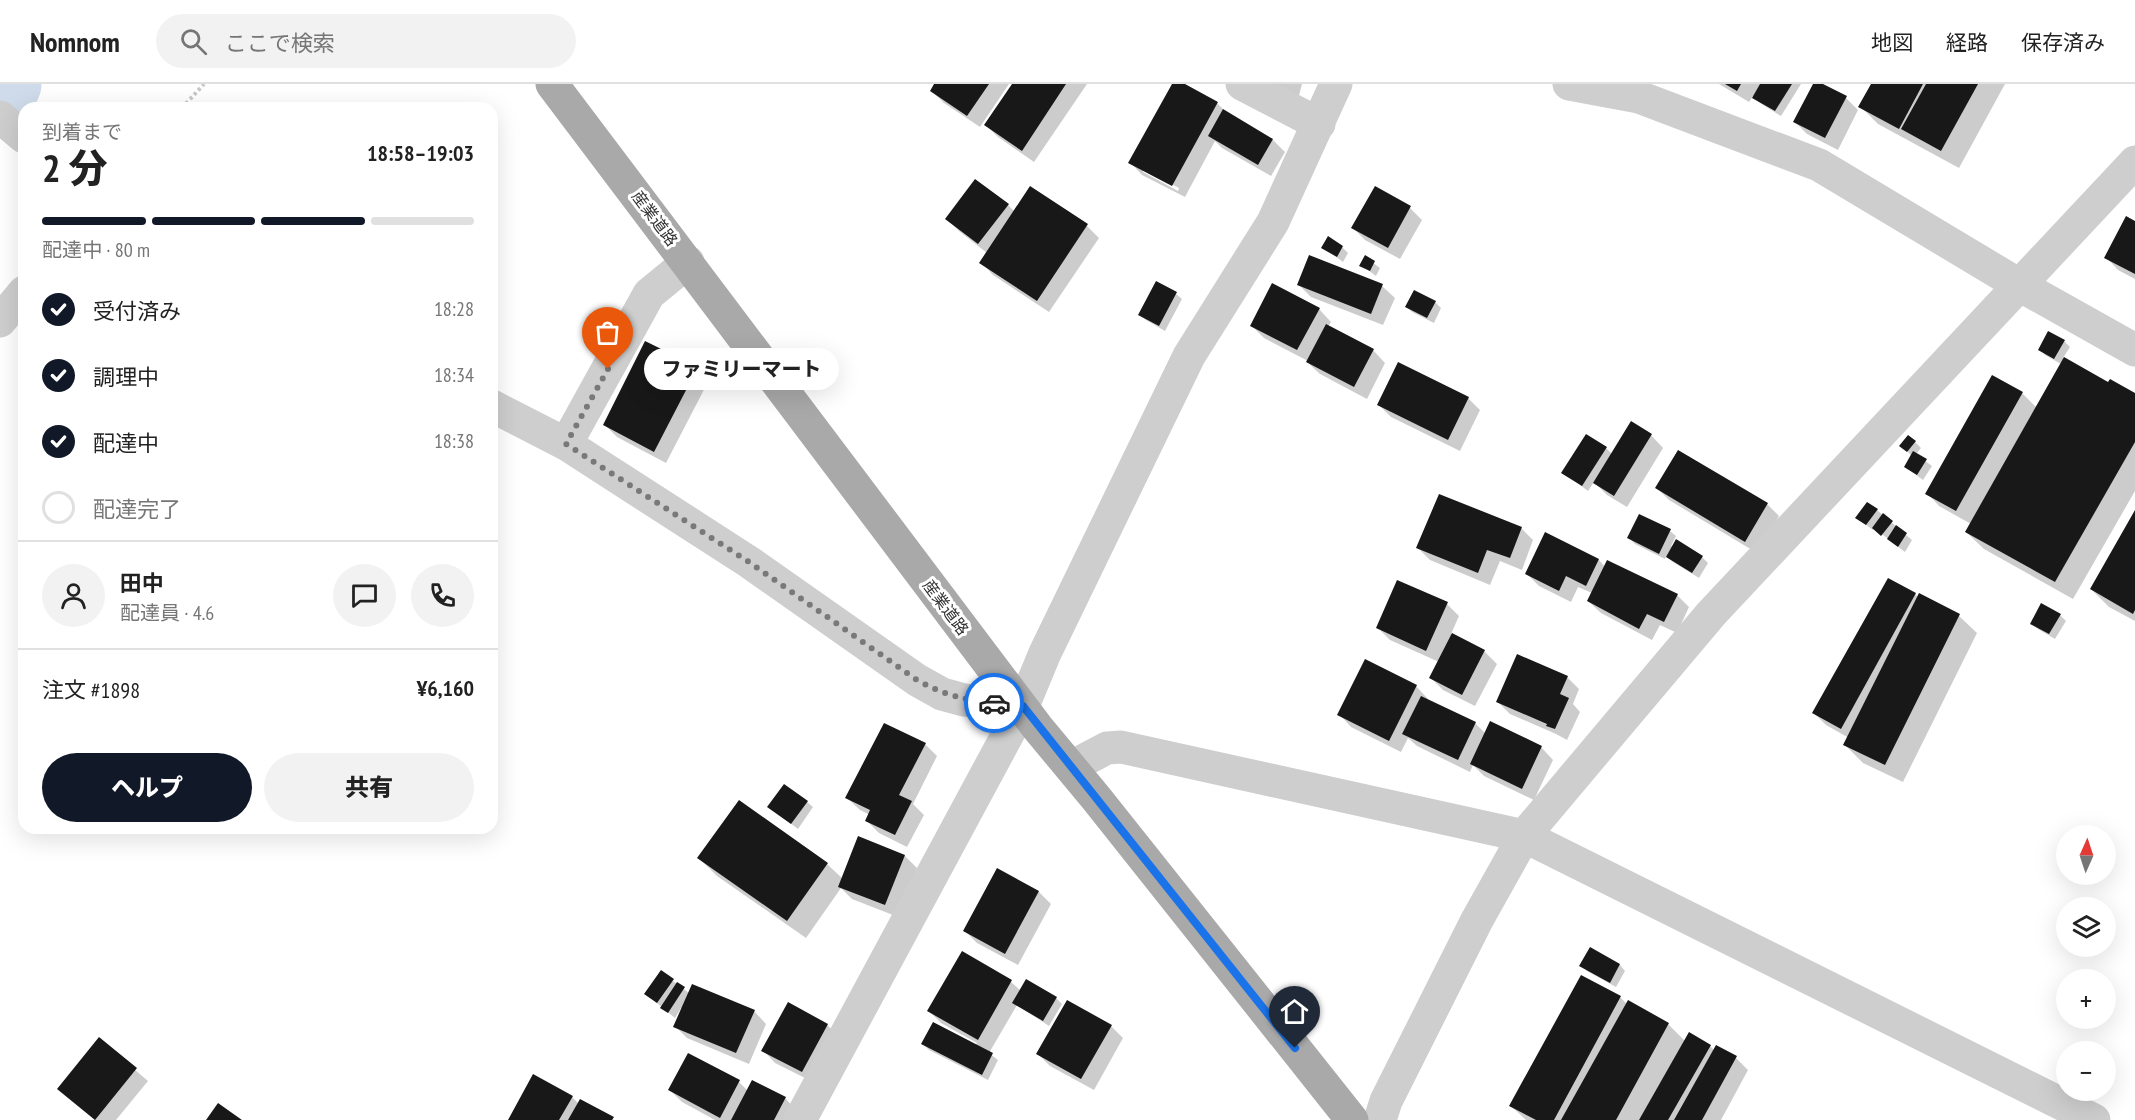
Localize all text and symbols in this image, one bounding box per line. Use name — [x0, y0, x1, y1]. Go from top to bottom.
search box — [156, 14, 576, 68]
text: Nomnom — [30, 23, 120, 60]
icon: search — [177, 25, 210, 58]
text: ここで検索 — [225, 29, 335, 57]
text: 地図 — [1871, 29, 1913, 56]
text: 経路 — [1946, 29, 1988, 56]
text: 保存済み — [2021, 29, 2105, 56]
text: 到着まで — [42, 119, 122, 145]
text: 18:58–19:03 — [367, 139, 474, 167]
text: 2 分 — [42, 142, 108, 193]
street label: 産業道路 — [628, 186, 682, 250]
text: 配達中 · 80 m — [42, 237, 150, 263]
icon: check — [42, 293, 75, 326]
text: 18:28 — [434, 296, 474, 322]
text: 受付済み — [93, 297, 181, 325]
pin — [582, 307, 633, 369]
icon: bag — [591, 316, 624, 349]
callout: ファミリーマート — [644, 348, 839, 390]
text: ファミリーマート — [662, 356, 822, 382]
icon: check — [42, 359, 75, 392]
text: 18:34 — [434, 362, 474, 388]
text: 調理中 — [93, 363, 159, 391]
icon: check — [42, 425, 75, 458]
text: 18:38 — [434, 428, 474, 454]
text: 配達中 — [93, 429, 159, 457]
text: 配達完了 — [93, 495, 181, 523]
button: person — [42, 564, 105, 627]
button: chat — [333, 564, 396, 627]
button: phone — [411, 564, 474, 627]
text: 田中 — [120, 569, 164, 597]
street label: 産業道路 — [919, 575, 973, 639]
text: 配達員 · 4.6 — [120, 600, 214, 626]
courier — [964, 673, 1024, 733]
text: ¥6,160 — [417, 674, 474, 702]
text: 注文 #1898 — [42, 676, 140, 704]
icon: car — [978, 687, 1011, 720]
button: ヘルプ — [42, 753, 252, 822]
button: 共有 — [264, 753, 474, 822]
north arrow — [2056, 825, 2116, 885]
map controls — [2056, 825, 2116, 1101]
button: layers — [2056, 897, 2116, 957]
button: + — [2056, 969, 2116, 1029]
pin — [1269, 986, 1320, 1048]
icon: home — [1278, 995, 1311, 1028]
button: − — [2056, 1041, 2116, 1101]

